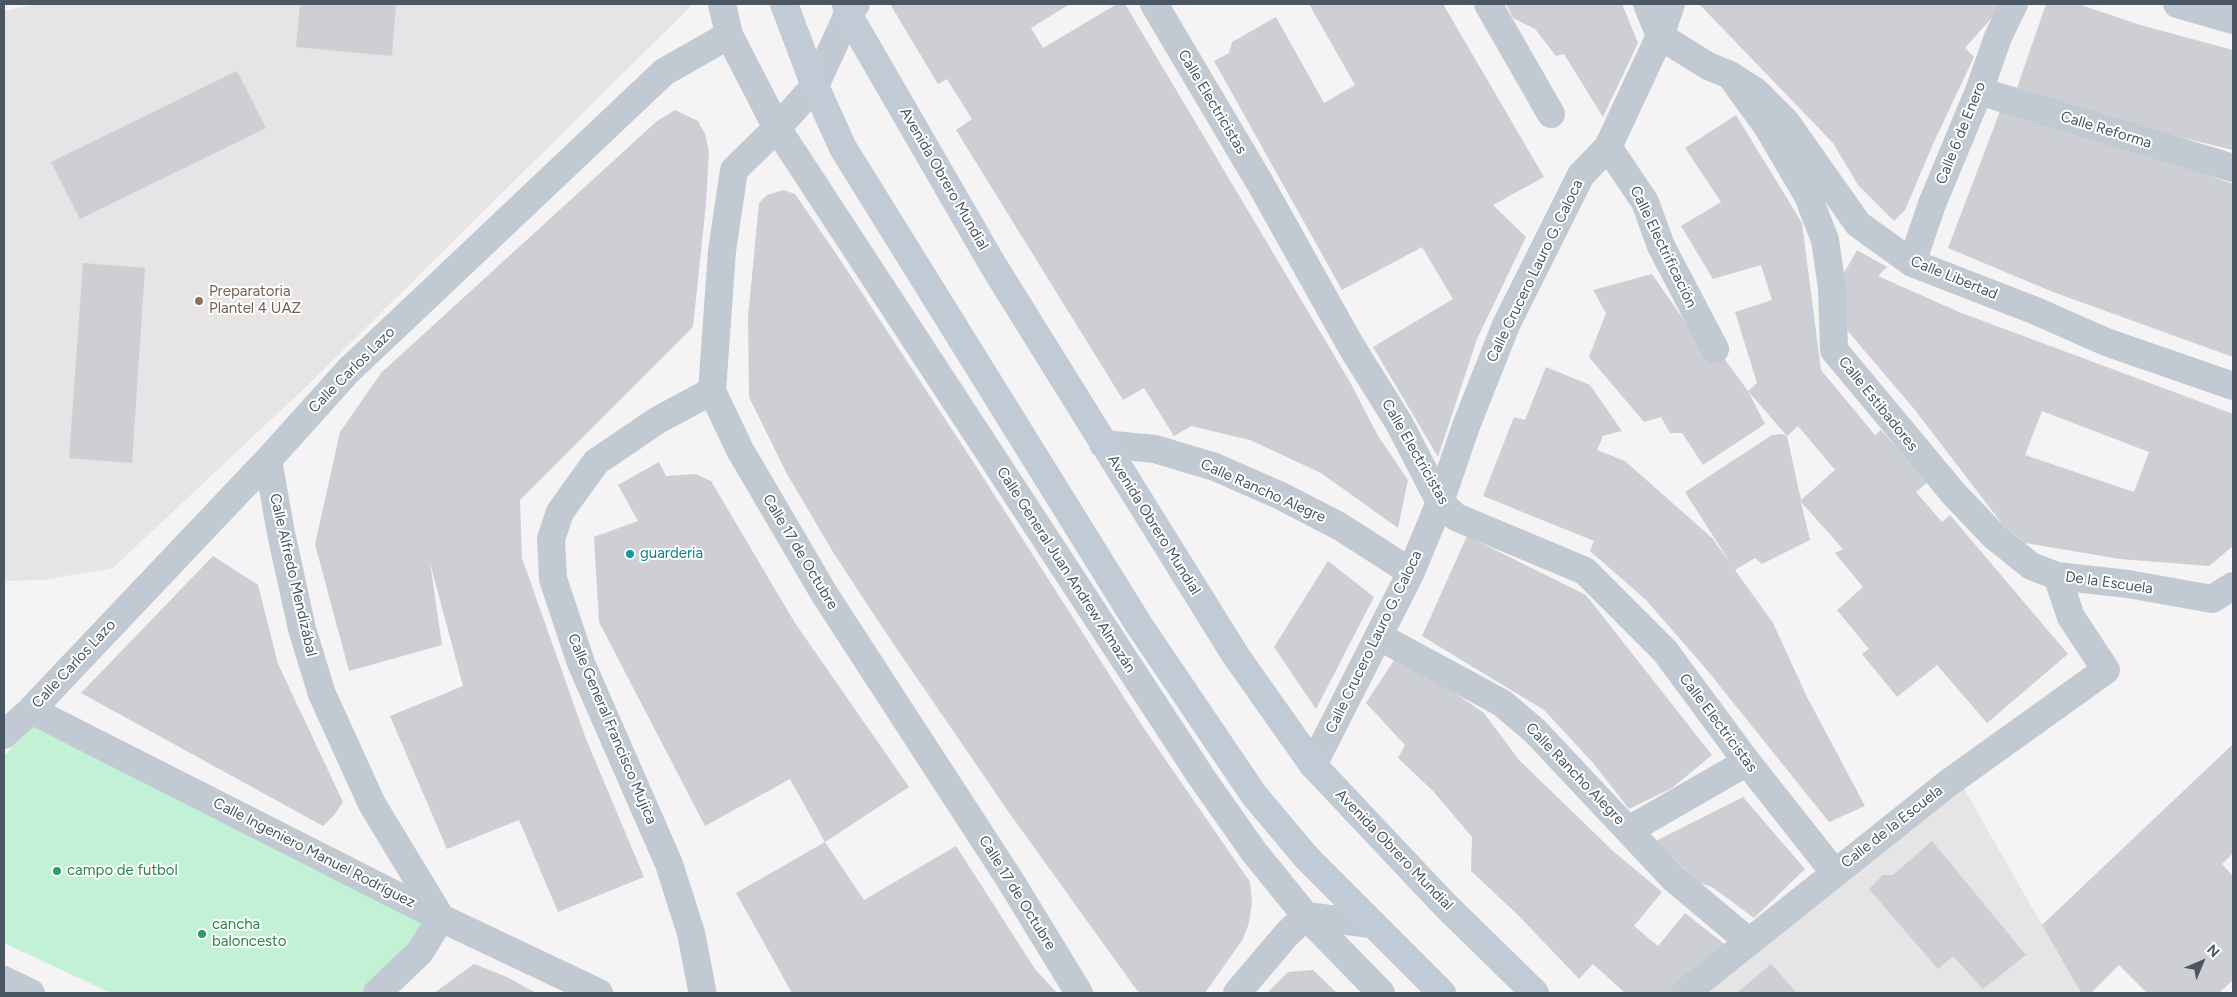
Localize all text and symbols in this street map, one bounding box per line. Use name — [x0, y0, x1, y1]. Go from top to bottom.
street label: Calle Electricistas — [1174, 47, 1250, 157]
street label: Calle 6 de Enero — [1932, 79, 1990, 187]
street label: Avenida Obrero Mundial — [896, 105, 992, 253]
street label: Calle Reforma — [2058, 108, 2154, 152]
street label: Calle Crucero Lauro G. Caloca — [1483, 177, 1587, 365]
street label: Calle Electrificación — [1626, 183, 1700, 311]
street label: Calle Libertad — [1908, 252, 2000, 304]
place label: Preparatoria Plantel 4 UAZ — [209, 283, 301, 318]
marker: Preparatoria Plantel 4 UAZ — [193, 295, 205, 307]
street label: Calle Carlos Lazo — [305, 323, 399, 417]
street label: Calle Estibadores — [1834, 353, 1922, 455]
street label: Calle Electricistas — [1378, 396, 1452, 508]
street label: Avenida Obrero Mundial — [1104, 452, 1204, 598]
street label: Calle Rancho Alegre — [1198, 455, 1328, 527]
street label: Calle General Juan Andrew Almazán — [993, 464, 1139, 676]
street label: Calle 17 de Octubre — [758, 491, 842, 613]
street label: Calle Alfredo Mendizábal — [265, 492, 321, 658]
place label: guarderia — [640, 545, 703, 563]
marker: guarderia — [624, 548, 636, 560]
street label: Calle Crucero Lauro G. Caloca — [1322, 548, 1426, 736]
street label: De la Escuela — [2064, 568, 2154, 598]
street label: Calle Carlos Lazo — [28, 616, 120, 712]
street label: Calle General Francisco Mujica — [564, 631, 660, 827]
street label: Calle Electricistas — [1675, 670, 1761, 776]
street label: Calle Rancho Alegre — [1522, 719, 1628, 829]
street label: Calle de la Escuela — [1838, 782, 1946, 872]
street label: Avenida Obrero Mundial — [1331, 786, 1457, 914]
street label: Calle Ingeniero Manuel Rodríguez — [210, 794, 418, 912]
street label: Calle 17 de Octubre — [975, 832, 1059, 954]
place label: campo de futbol — [67, 862, 178, 880]
marker: campo de futbol — [51, 865, 63, 877]
place label: cancha baloncesto — [212, 916, 286, 951]
marker: cancha baloncesto — [196, 928, 208, 940]
north arrow — [2177, 937, 2227, 987]
text: N — [2203, 941, 2223, 961]

